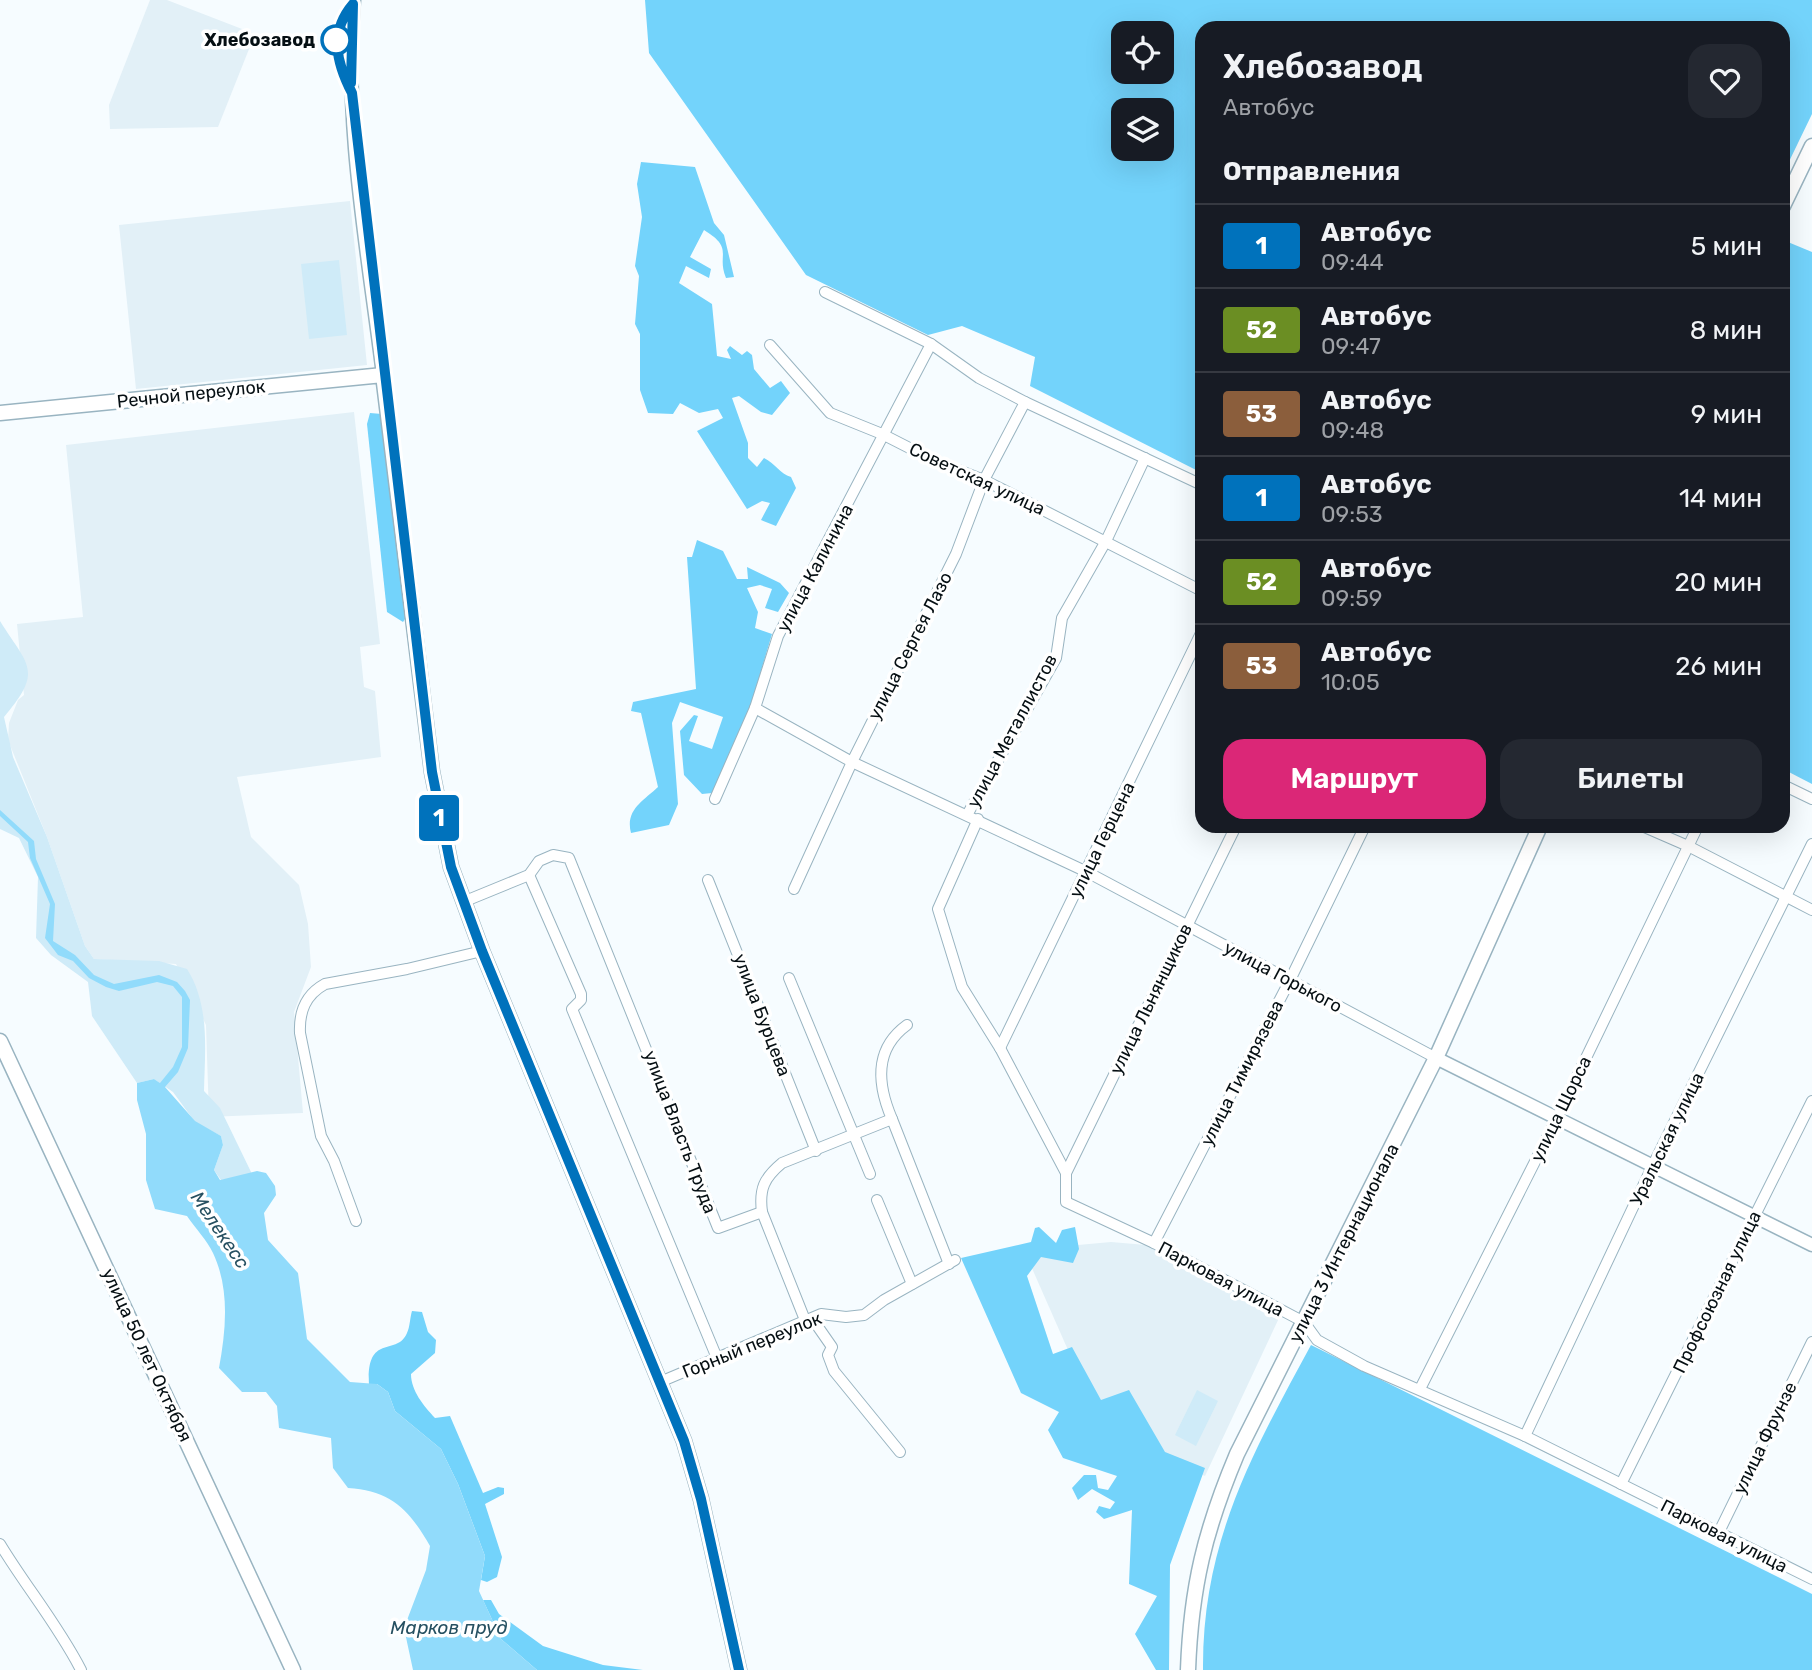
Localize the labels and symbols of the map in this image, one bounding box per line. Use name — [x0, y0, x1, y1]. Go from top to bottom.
marker: Хлебозавод — [321, 25, 351, 55]
place label: Хлебозавод — [204, 29, 315, 51]
street label: Речной переулок — [116, 375, 267, 413]
street label: Советская улица — [906, 438, 1048, 520]
street label: улица Калинина — [772, 500, 858, 636]
street label: улица Сергея Лазо — [863, 568, 957, 724]
street label: улица Металлистов — [962, 650, 1062, 812]
street label: улица Герцена — [1064, 778, 1140, 902]
line badge: 1 — [416, 795, 462, 841]
street label: улица Льнянщиков — [1105, 920, 1197, 1078]
street label: улица Горького — [1220, 937, 1346, 1017]
street label: улица Бурцева — [729, 951, 795, 1079]
street label: улица Тимирязева — [1196, 996, 1288, 1150]
street label: улица Власть Труда — [639, 1048, 721, 1216]
street label: улица Щорса — [1526, 1053, 1596, 1165]
street label: Уральская улица — [1625, 1069, 1709, 1209]
street label: улица 3 Интернационала — [1284, 1140, 1404, 1346]
water label: Мелекесс — [186, 1187, 254, 1273]
street label: Профсоюзная улица — [1668, 1207, 1766, 1377]
street label: Парковая улица — [1154, 1237, 1288, 1321]
street label: улица 50 лет Октября — [97, 1265, 197, 1445]
street label: Горный переулок — [679, 1307, 825, 1383]
street label: улица Фрунзе — [1728, 1378, 1802, 1498]
street label: Парковая улица — [1657, 1495, 1791, 1577]
water label: Марков пруд — [390, 1616, 508, 1639]

